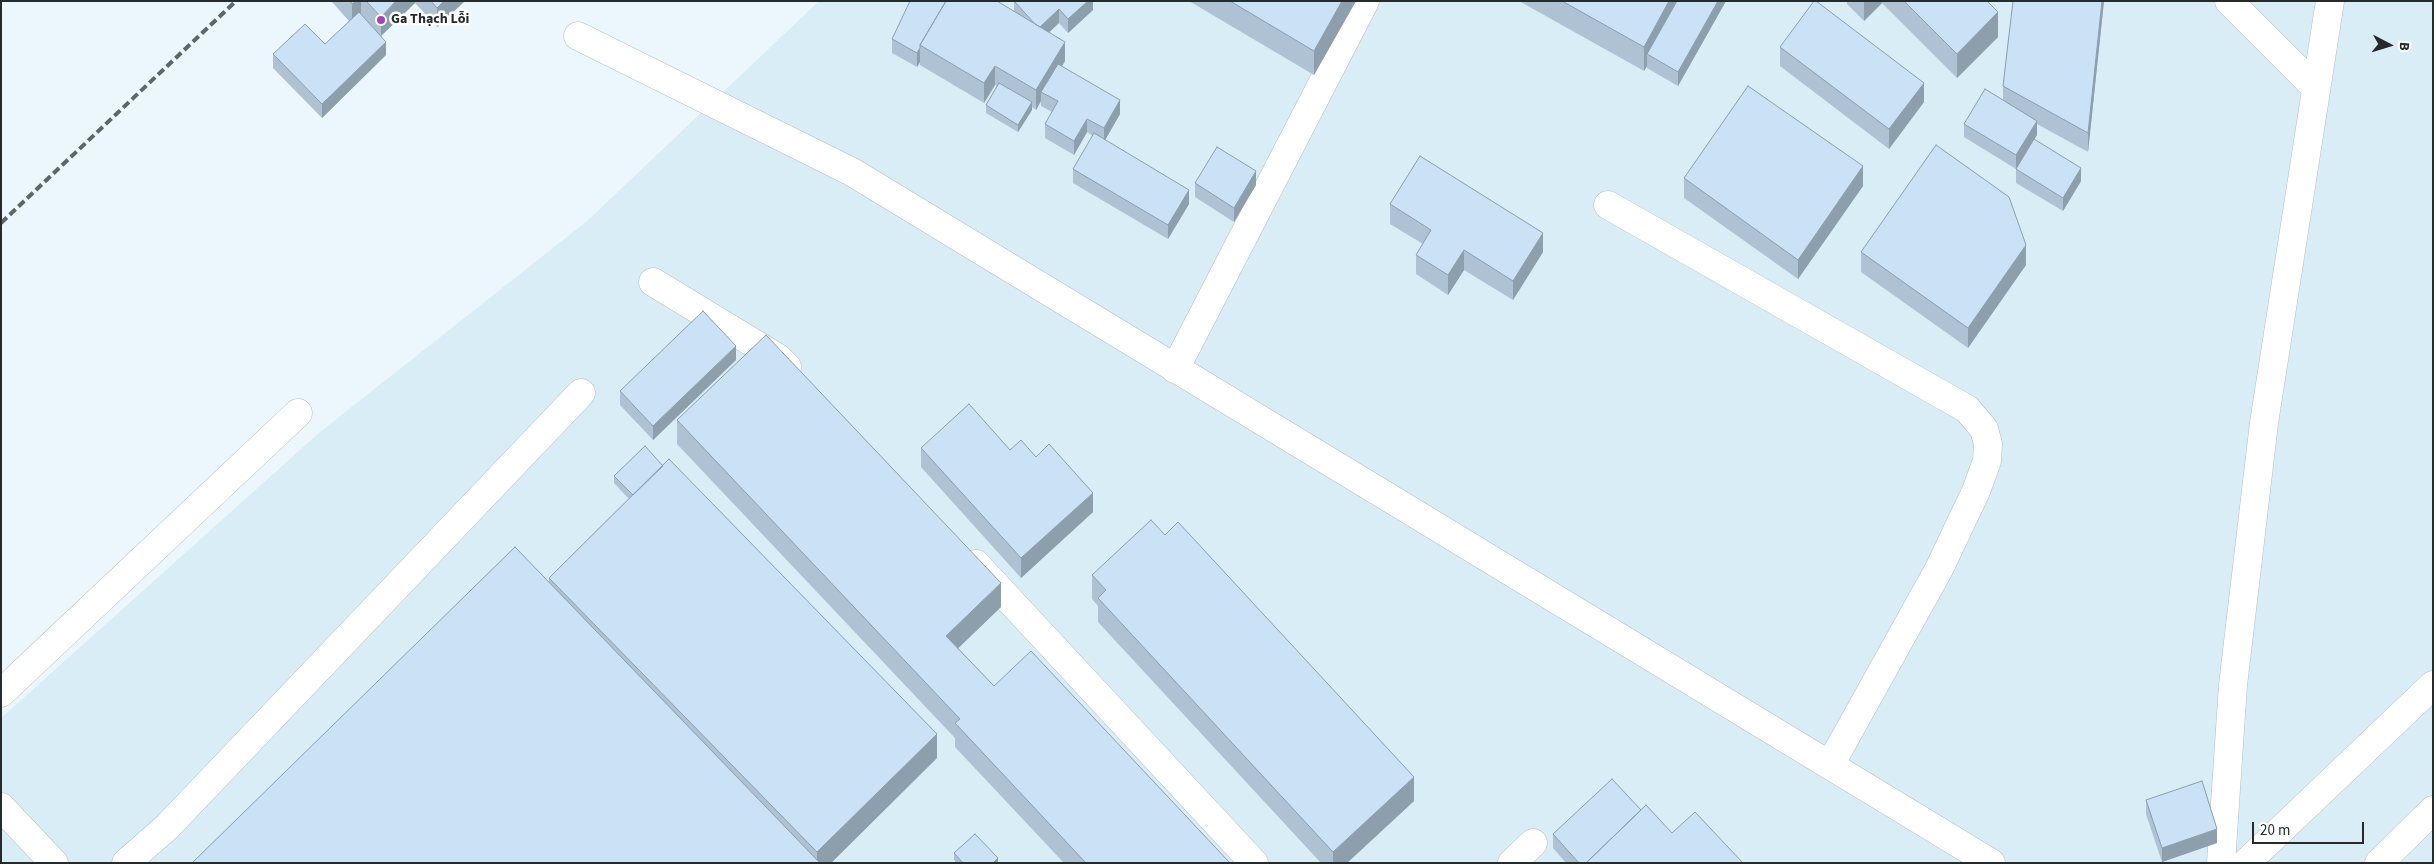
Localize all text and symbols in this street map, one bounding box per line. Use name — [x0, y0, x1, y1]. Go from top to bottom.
place label: Ga Thạch Lỗi — [391, 12, 469, 28]
marker: Ga Thạch Lỗi — [375, 14, 387, 26]
north arrow — [2364, 20, 2414, 70]
text: B — [2394, 41, 2414, 51]
scale bar — [2254, 812, 2366, 844]
text: 20 m — [2260, 820, 2290, 841]

